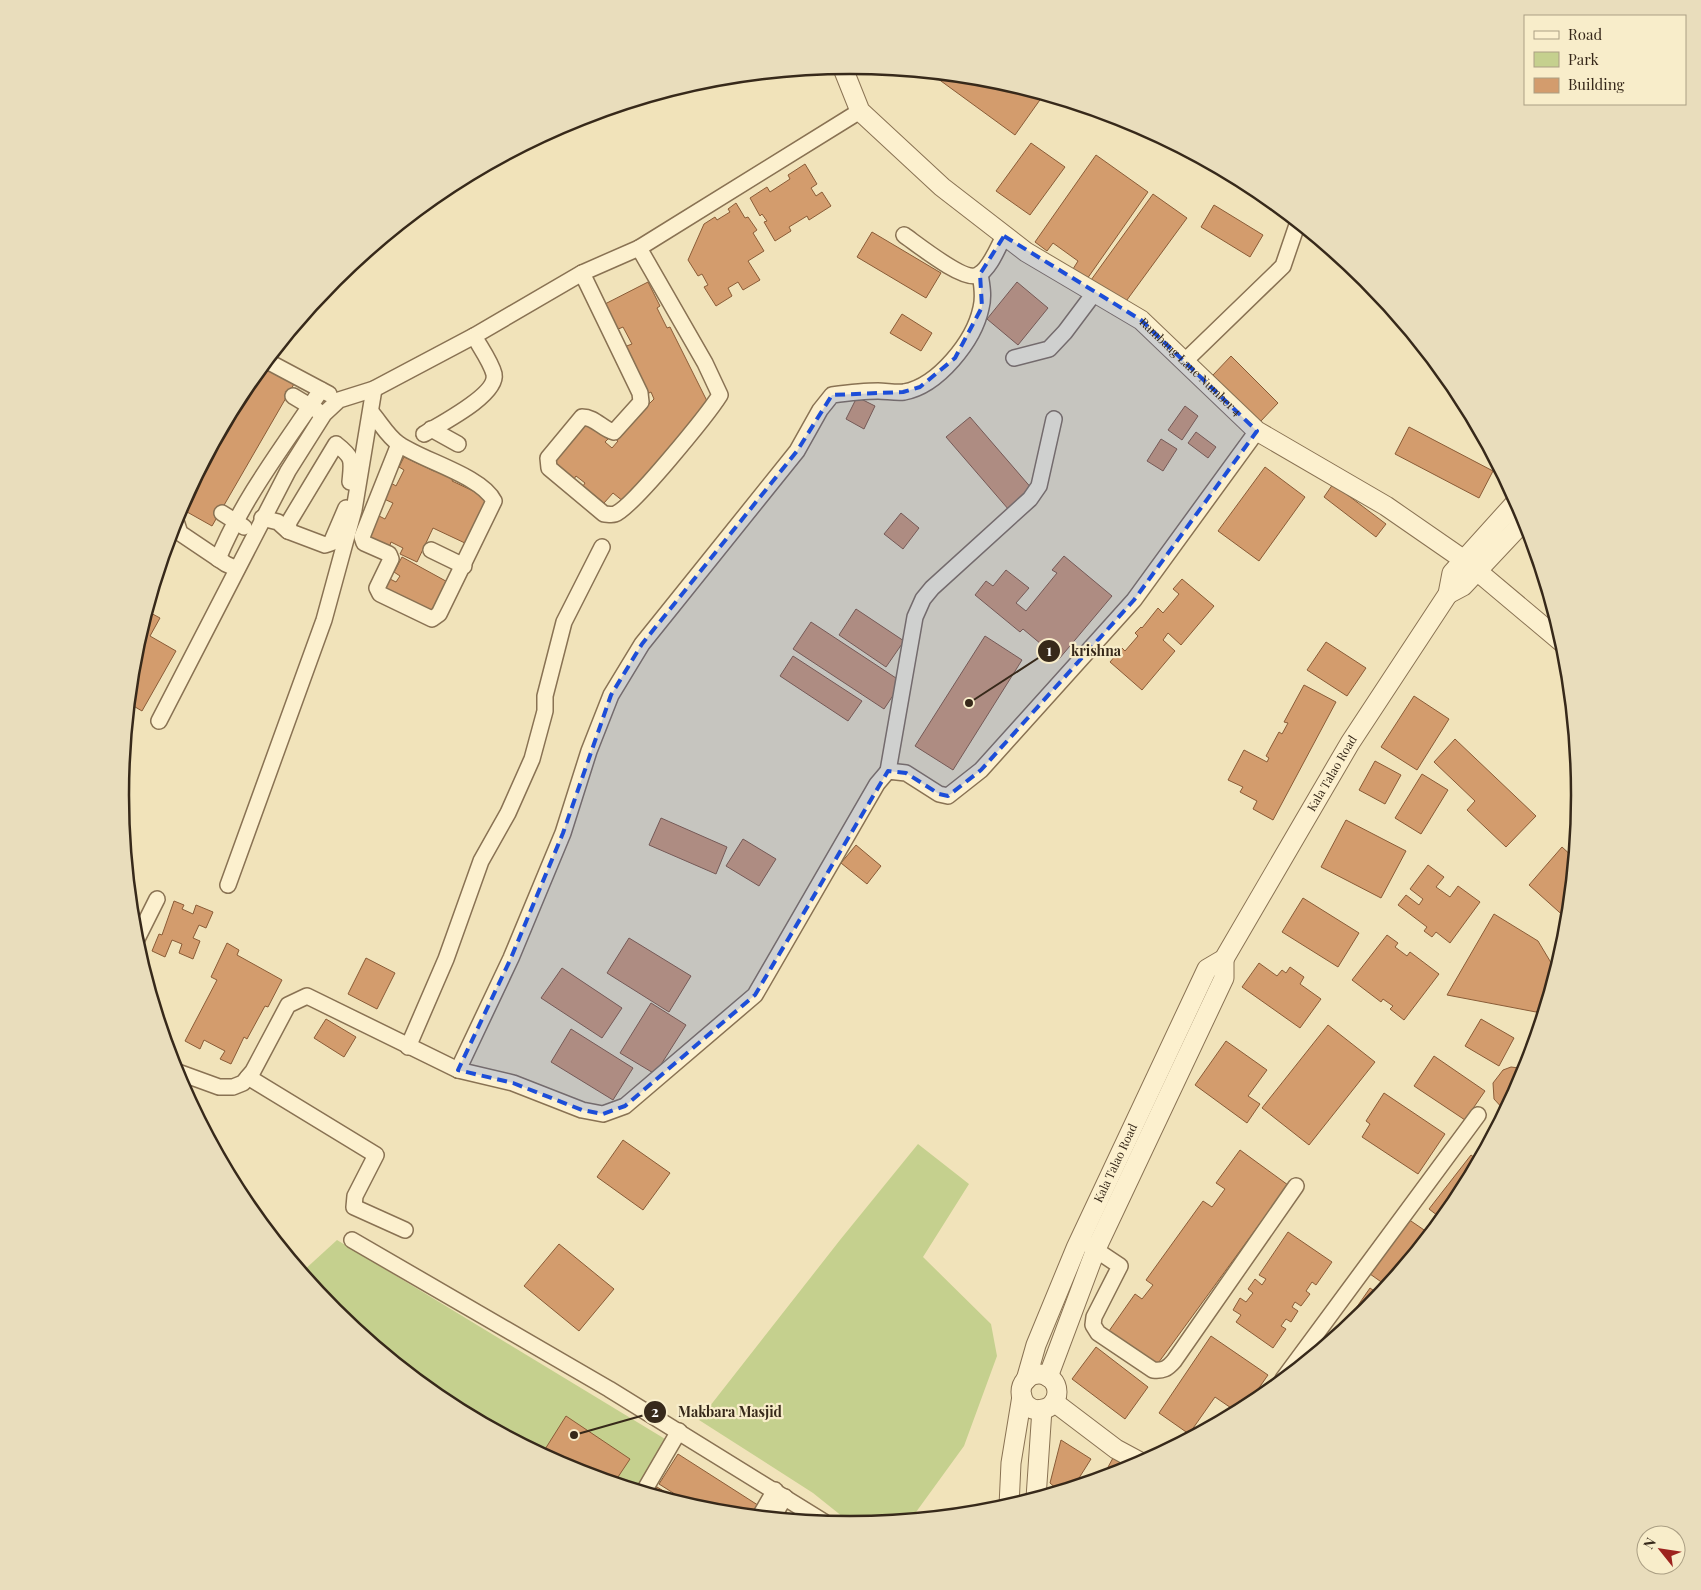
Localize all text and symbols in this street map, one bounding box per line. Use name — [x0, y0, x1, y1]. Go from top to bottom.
legend — [1524, 15, 1686, 105]
text: Road — [1568, 24, 1602, 44]
text: Park — [1568, 49, 1600, 69]
text: Building — [1568, 74, 1625, 94]
street label: Rambaug Lane Number 4 — [1136, 314, 1245, 419]
callout: krishna — [1036, 636, 1131, 665]
text: 1 — [1046, 640, 1052, 660]
text: krishna — [1071, 641, 1122, 660]
street label: Kala Talao Road — [1303, 732, 1360, 814]
street label: Kala Talao Road — [1090, 1121, 1140, 1205]
callout: Makbara Masjid — [643, 1398, 792, 1427]
text: 2 — [651, 1401, 659, 1421]
text: Makbara Masjid — [678, 1402, 783, 1421]
north arrow — [1636, 1525, 1686, 1575]
text: N — [1639, 1534, 1660, 1552]

